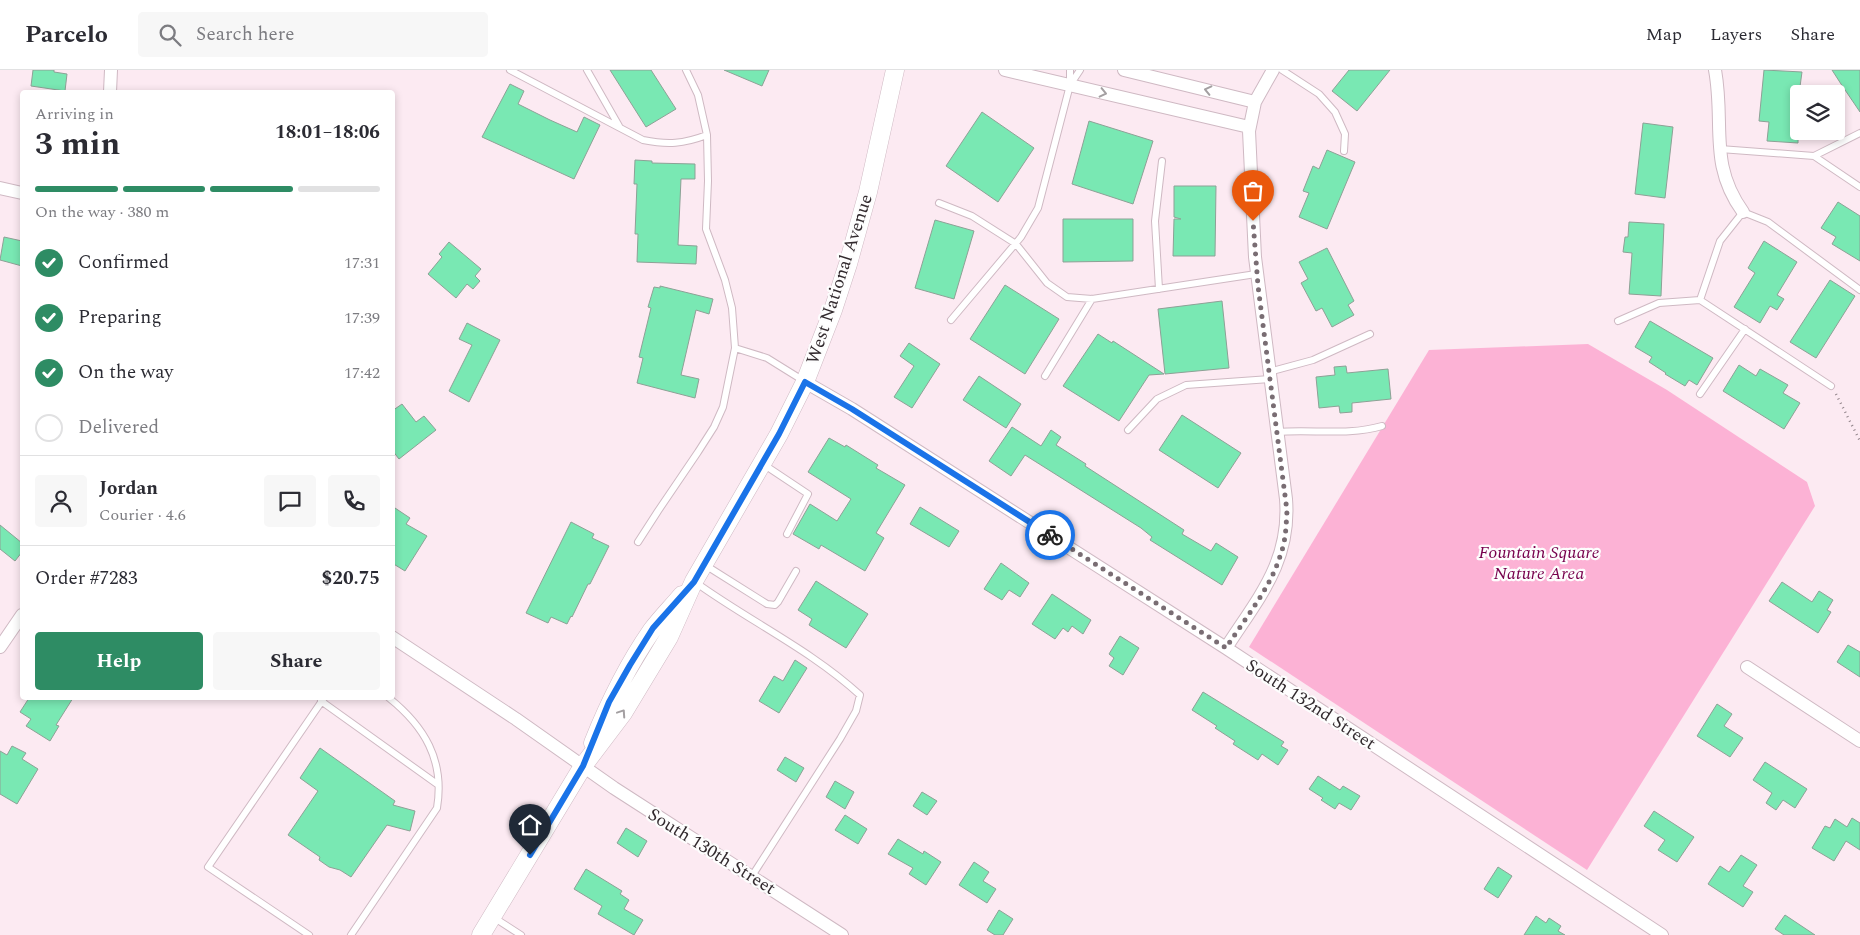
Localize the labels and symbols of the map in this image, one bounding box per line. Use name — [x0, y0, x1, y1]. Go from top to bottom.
one-way arrow — [1204, 85, 1213, 96]
one-way arrow — [1099, 87, 1108, 98]
pin — [1232, 170, 1274, 221]
street label: West National Avenue — [799, 191, 880, 368]
courier — [1025, 510, 1075, 560]
park label: Fountain Square Nature Area — [1479, 539, 1599, 587]
street label: South 132nd Street — [1240, 652, 1381, 757]
one-way arrow — [616, 709, 625, 719]
street label: South 130th Street — [642, 801, 781, 902]
pin — [509, 804, 551, 855]

